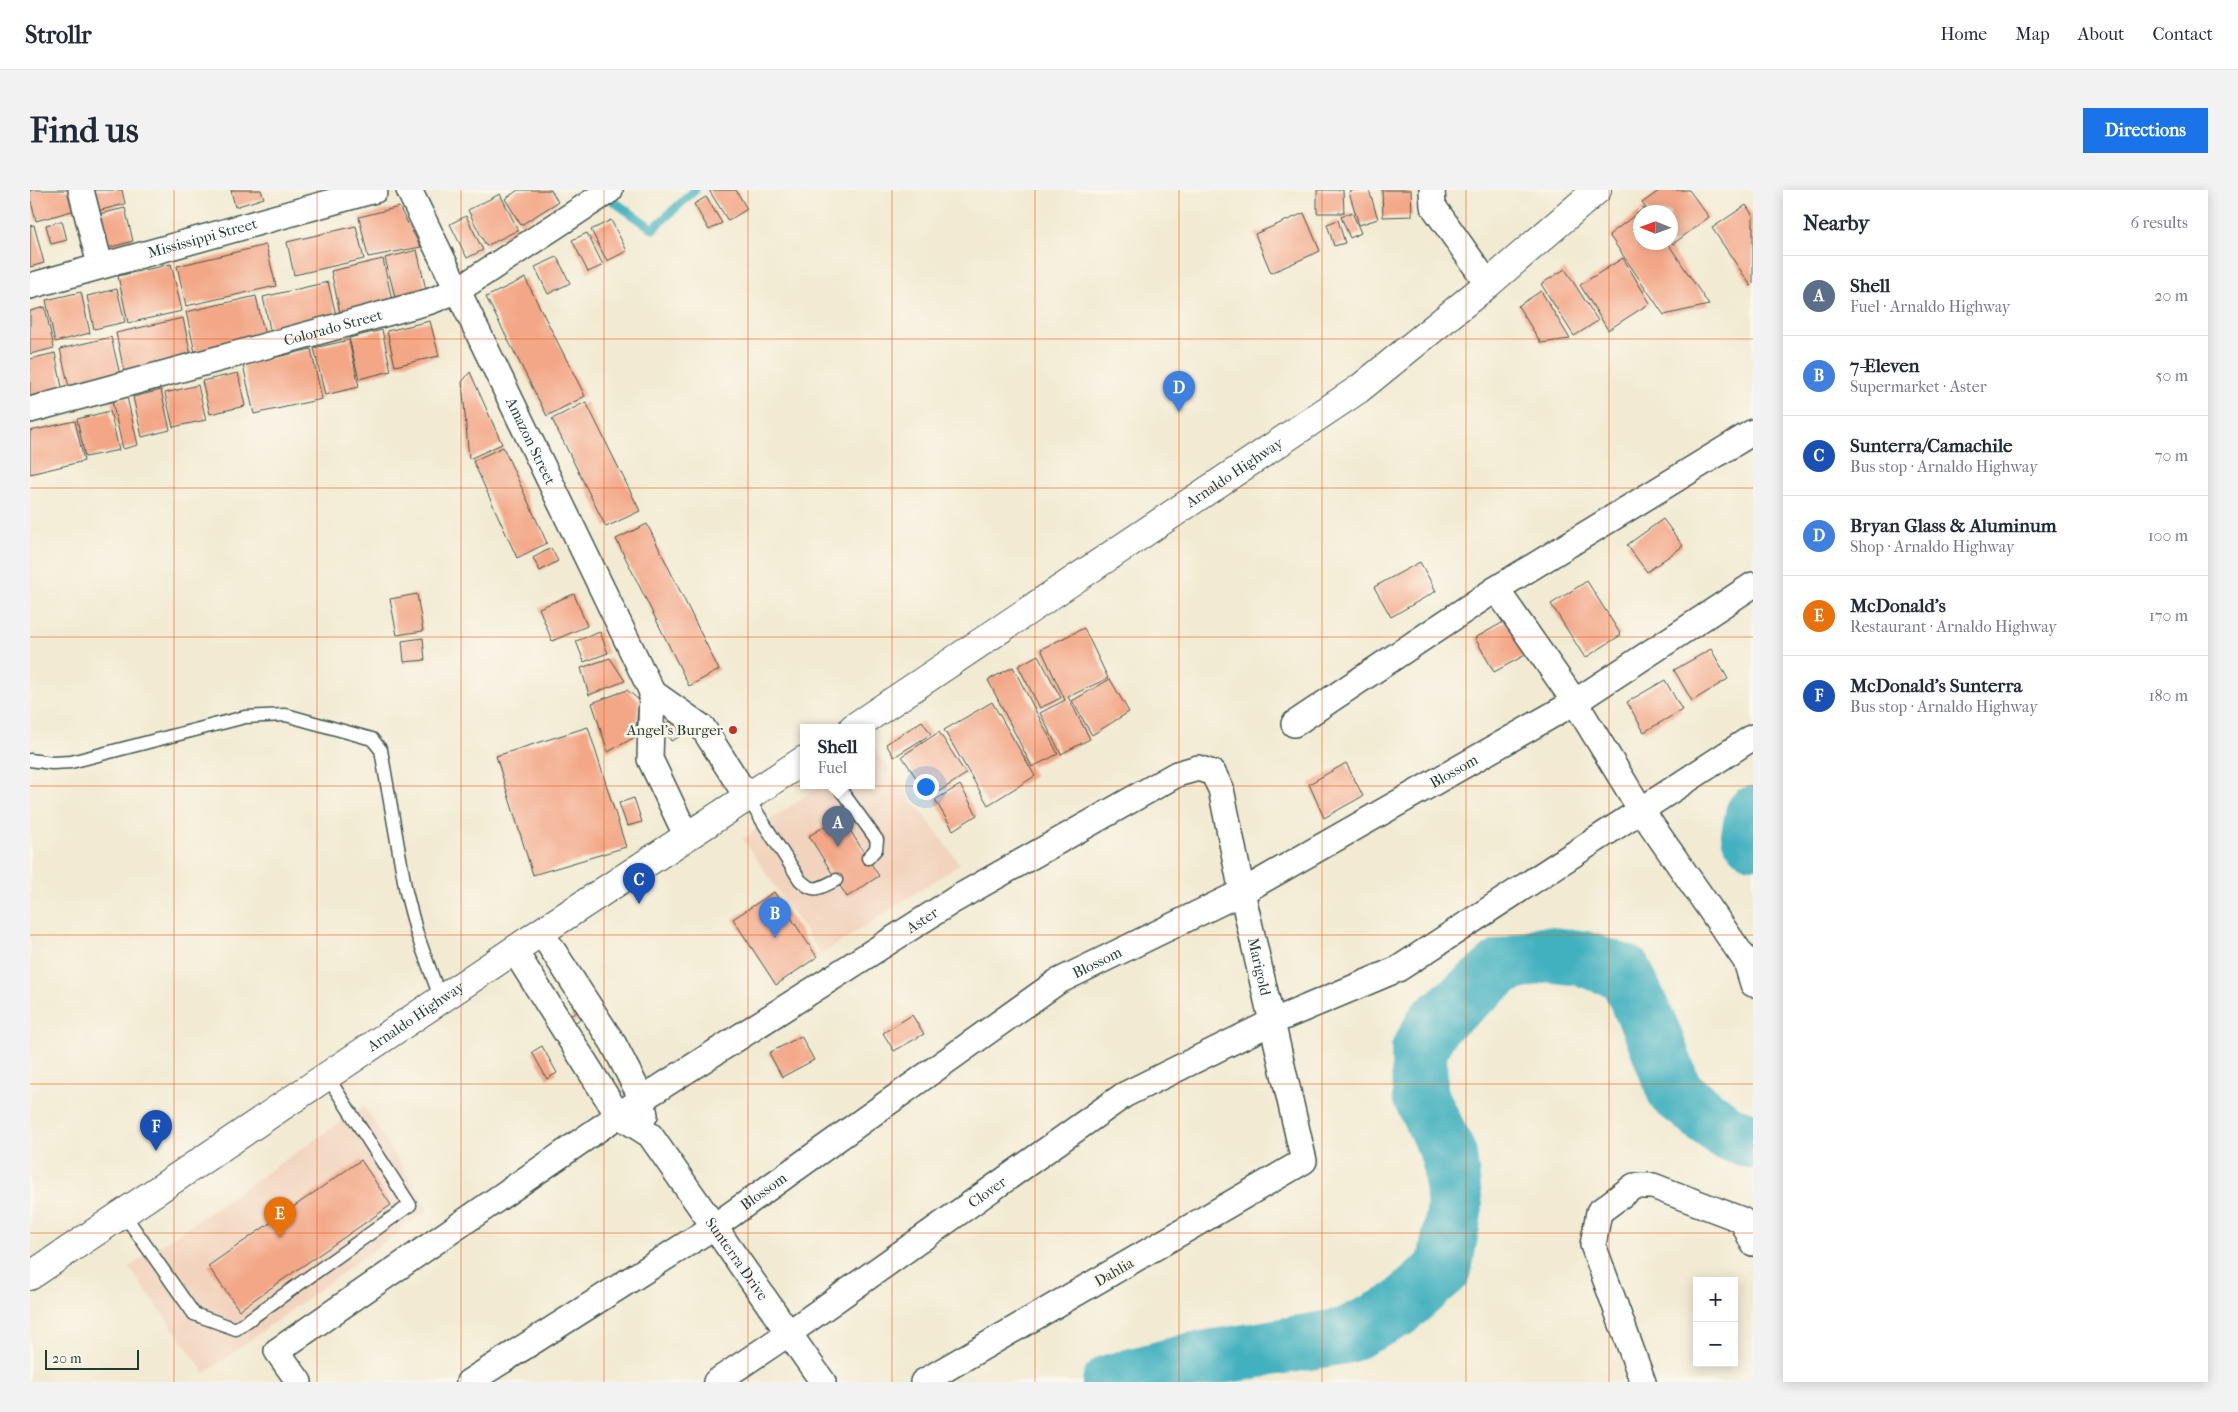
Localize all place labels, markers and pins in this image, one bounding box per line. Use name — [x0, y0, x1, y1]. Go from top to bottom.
pin: D — [1163, 371, 1195, 412]
place label: Angel's Burger — [626, 721, 724, 739]
marker: Angel's Burger — [727, 724, 739, 736]
pin: A — [822, 806, 854, 847]
pin: C — [623, 863, 655, 904]
pin: B — [759, 897, 791, 938]
pin: F — [140, 1110, 172, 1151]
pin: E — [264, 1197, 296, 1238]

